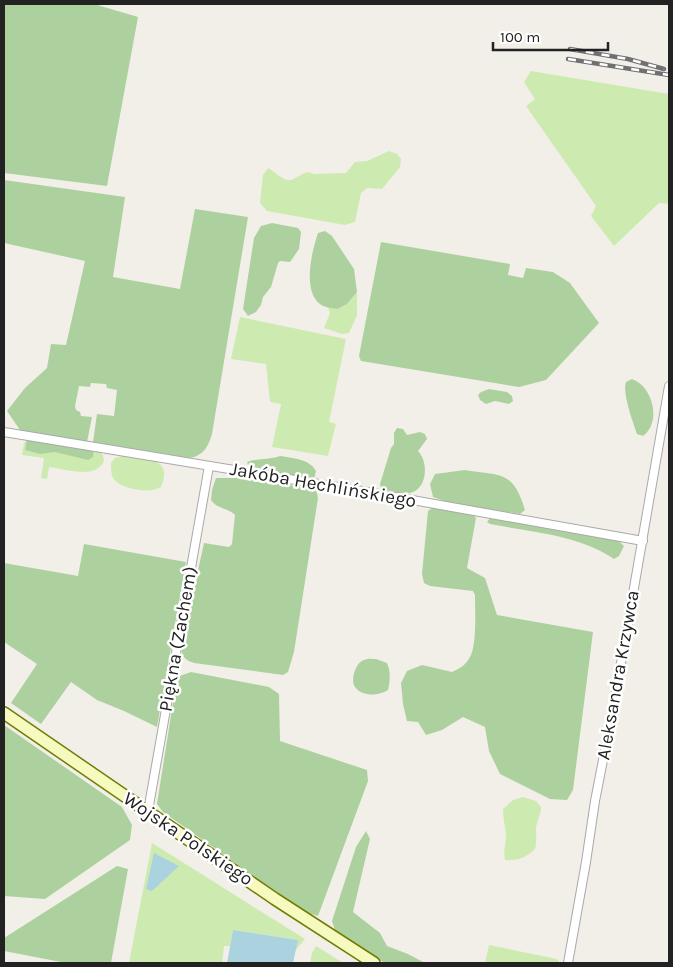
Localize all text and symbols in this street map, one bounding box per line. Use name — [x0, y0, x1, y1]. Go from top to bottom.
scale bar — [493, 20, 608, 52]
text: 100 m — [500, 28, 540, 46]
street label: Jakóba Hechlińskiego — [228, 458, 418, 512]
street label: Piękna (Zachem) — [154, 565, 202, 713]
street label: Aleksandra Krzywca — [592, 588, 644, 762]
street label: Wojska Polskiego — [119, 787, 257, 891]

